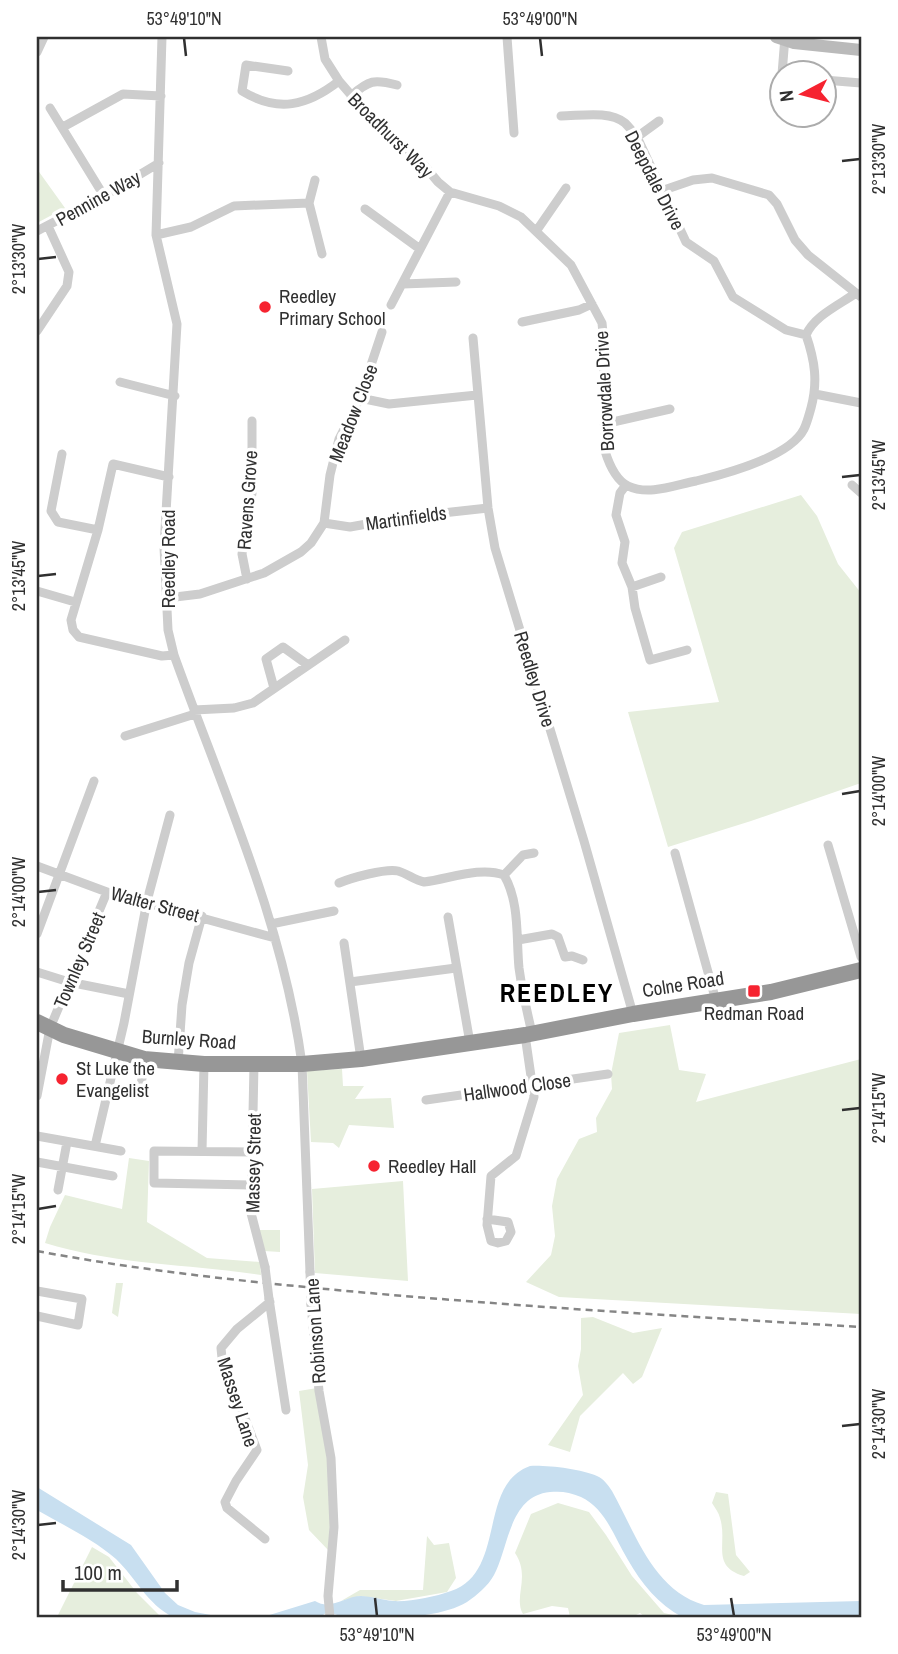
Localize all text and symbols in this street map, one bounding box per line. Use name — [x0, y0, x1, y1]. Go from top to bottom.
text: 53°49'10"N — [146, 6, 222, 31]
text: 53°49'00"N — [502, 6, 578, 31]
north arrow — [768, 60, 838, 130]
street label: Broadhurst Way — [343, 87, 440, 184]
text: N — [773, 89, 800, 103]
text: 2°13'30"W — [866, 124, 891, 194]
street label: Deepdale Drive — [619, 126, 691, 234]
street label: Pennine Way — [51, 164, 145, 232]
text: 2°13'30"W — [6, 224, 31, 294]
place label: Reedley Primary School — [279, 283, 386, 331]
marker: Reedley Primary School — [257, 299, 273, 315]
street label: Borrowdale Drive — [588, 330, 620, 452]
street label: Meadow Close — [322, 360, 384, 466]
text: 2°13'45"W — [866, 440, 891, 510]
street label: Ravens Grove — [231, 449, 263, 551]
street label: Martinfields — [364, 499, 448, 537]
street label: Reedley Road — [155, 510, 181, 608]
text: 2°13'45"W — [6, 541, 31, 611]
street label: Reedley Drive — [508, 628, 562, 730]
text: 2°14'00"W — [866, 756, 891, 826]
text: 2°14'00"W — [6, 857, 31, 927]
street label: Walter Street — [108, 880, 203, 928]
street label: Townley Street — [47, 907, 111, 1012]
street label: Colne Road — [640, 965, 726, 1003]
district label: REEDLEY — [500, 975, 614, 1010]
marker: Redman Road — [746, 983, 762, 999]
place label: Redman Road — [704, 1000, 804, 1026]
street label: Burnley Road — [141, 1023, 237, 1055]
place label: St Luke the Evangelist — [76, 1055, 155, 1103]
street label: Hallwood Close — [462, 1067, 572, 1107]
marker: St Luke the Evangelist — [54, 1071, 70, 1087]
text: 2°14'15"W — [866, 1073, 891, 1143]
street label: Massey Street — [239, 1112, 267, 1213]
place label: Reedley Hall — [388, 1153, 476, 1179]
marker: Reedley Hall — [366, 1158, 382, 1174]
text: 2°14'15"W — [6, 1174, 31, 1244]
street label: Robinson Lane — [298, 1277, 332, 1385]
street label: Massey Lane — [211, 1354, 265, 1450]
text: 2°14'30"W — [866, 1389, 891, 1459]
text: 2°14'30"W — [6, 1490, 31, 1560]
scale bar — [63, 1549, 177, 1593]
text: 100 m — [74, 1558, 122, 1587]
text: 53°49'10"N — [339, 1622, 415, 1647]
text: 53°49'00"N — [696, 1622, 772, 1647]

